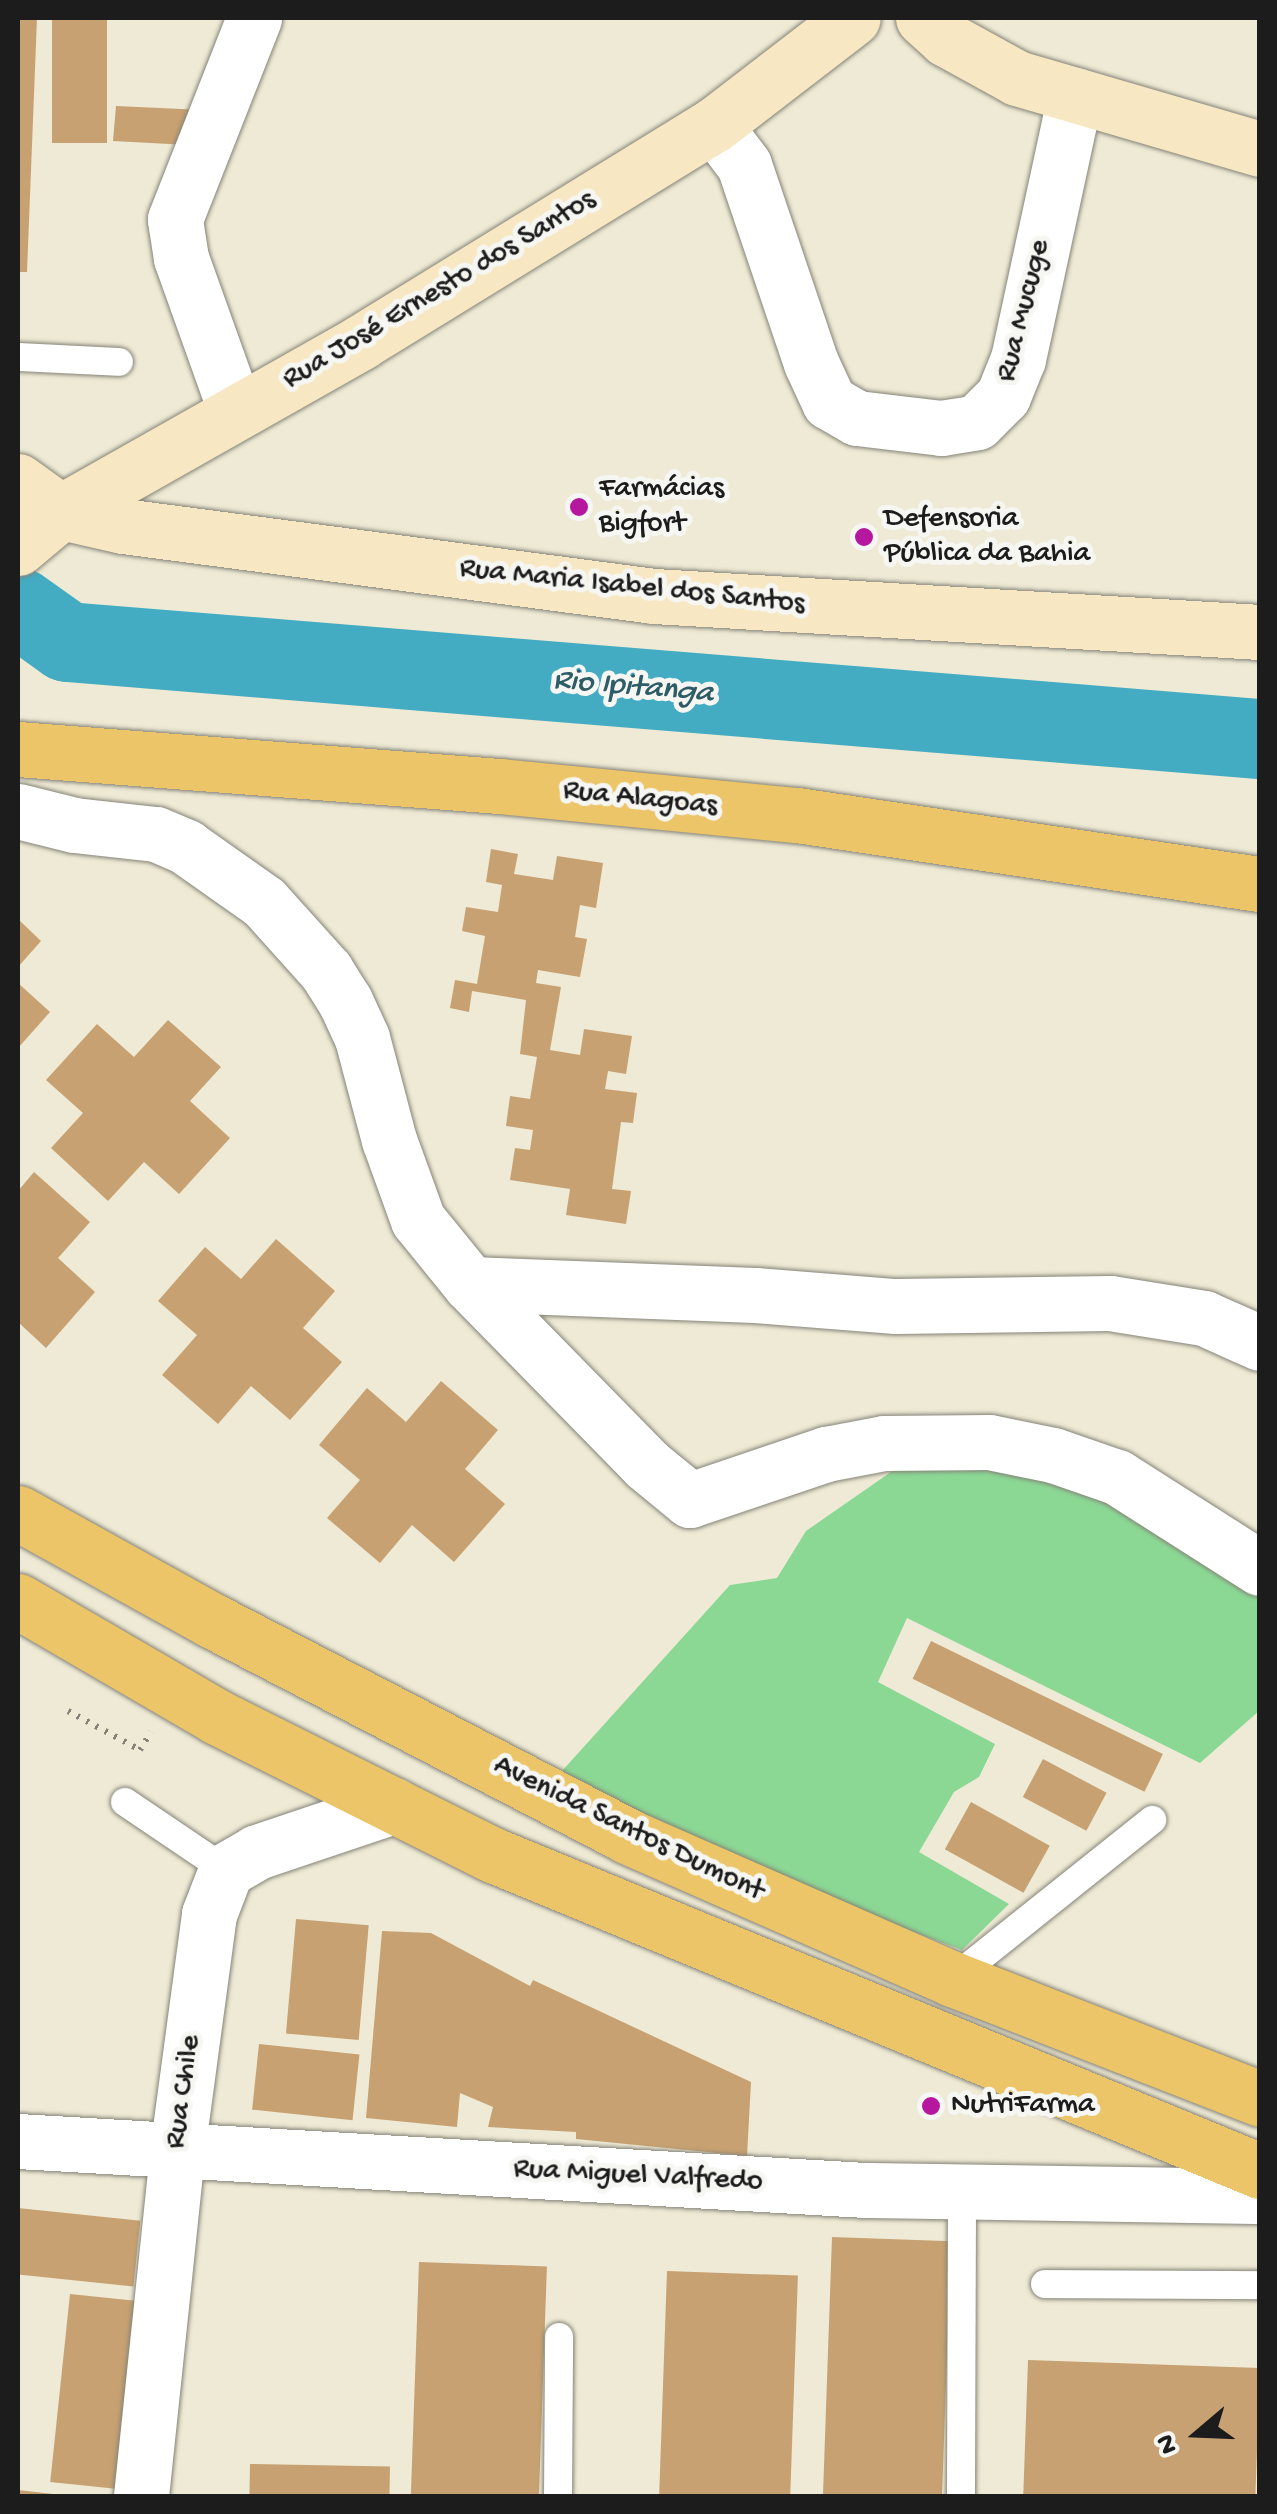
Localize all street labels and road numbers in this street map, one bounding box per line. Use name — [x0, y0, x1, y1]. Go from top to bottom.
street label: Rua José Ernesto dos Santos — [277, 183, 603, 399]
street label: Rua Mucuge — [990, 236, 1060, 386]
street label: Rua Maria Isabel dos Santos — [458, 552, 806, 624]
street label: Rua Alagoas — [561, 774, 719, 826]
street label: Avenida Santos Dumont — [487, 1749, 769, 1911]
street label: Rua Chile — [159, 2033, 211, 2151]
street label: Rua Miguel Valfredo — [512, 2152, 764, 2202]

